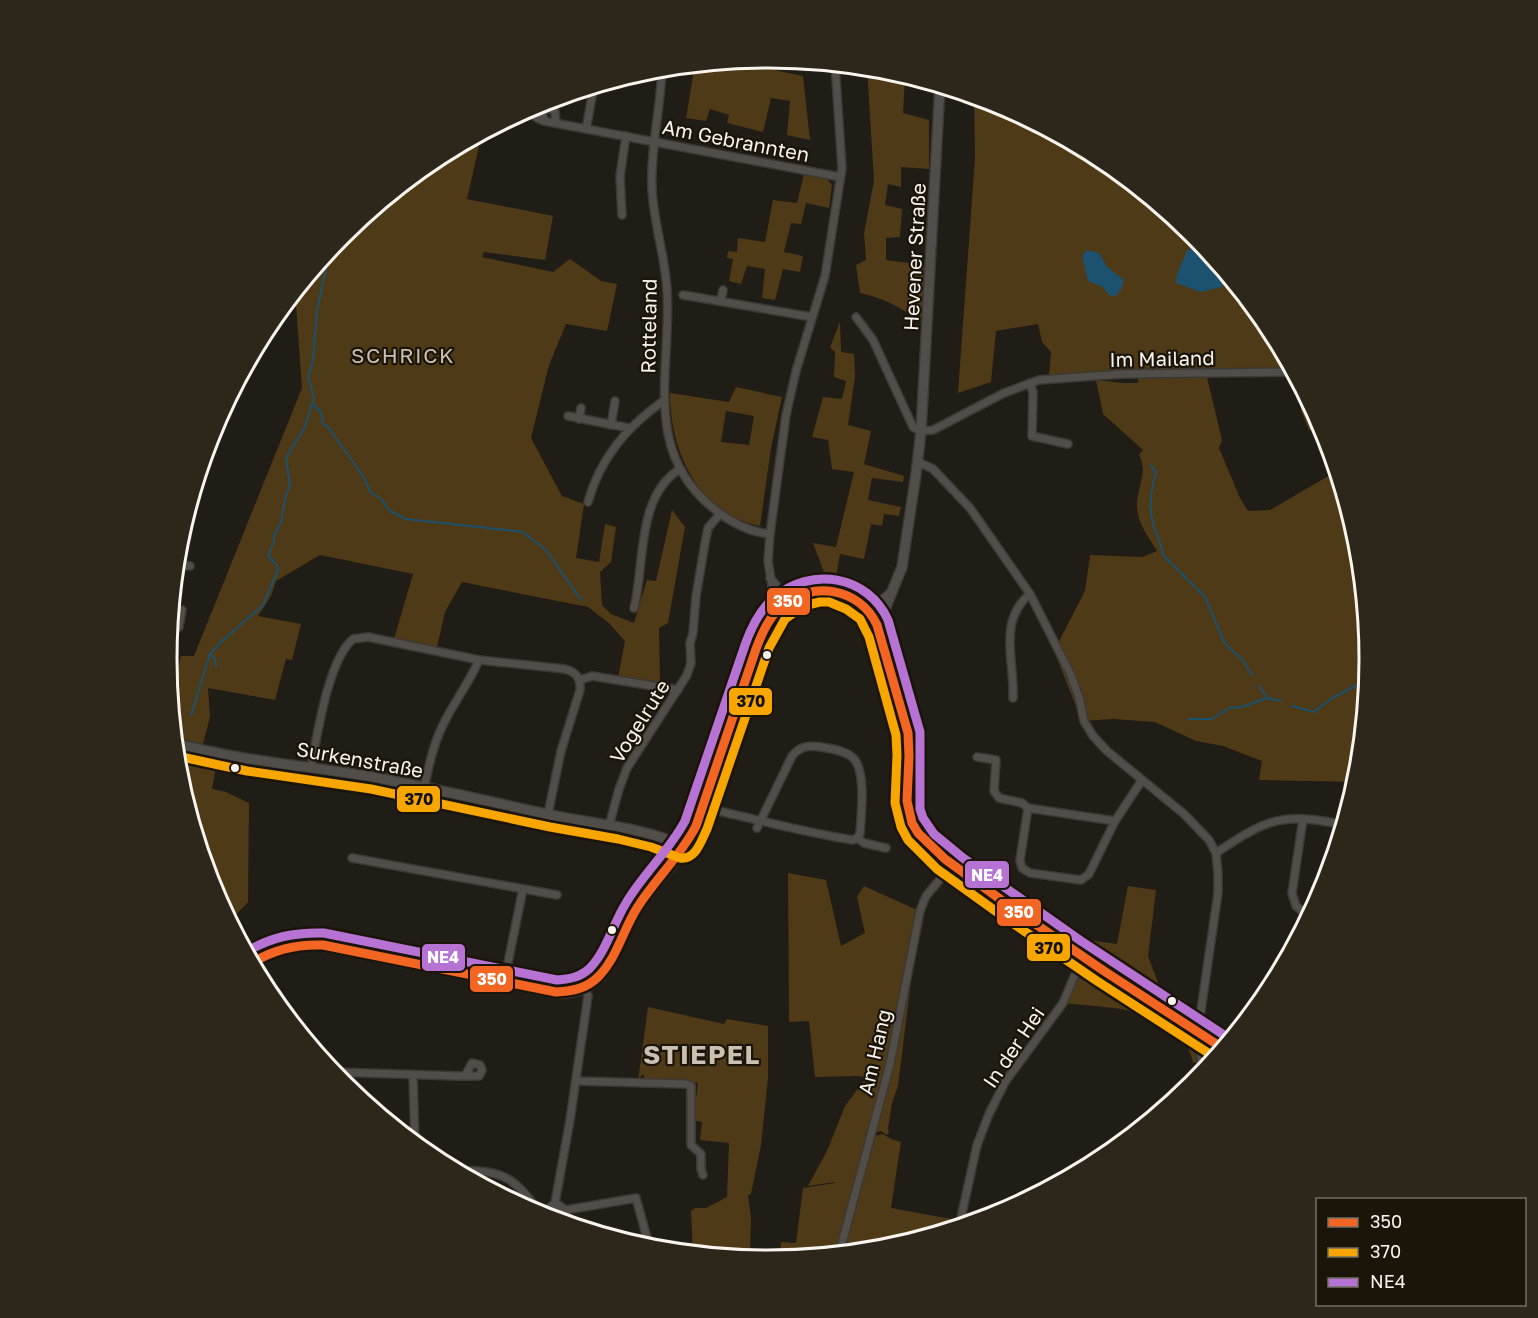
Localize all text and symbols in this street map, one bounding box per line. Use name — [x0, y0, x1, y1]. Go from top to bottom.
street label: Am Gebrannten — [660, 114, 812, 166]
street label: Hevener Straße — [898, 182, 930, 332]
street label: Rotteland — [635, 278, 661, 374]
district label: SCHRICK — [351, 342, 455, 368]
street label: Im Mailand — [1109, 345, 1215, 371]
line badge: 350 — [766, 587, 811, 616]
text: 350 — [773, 591, 803, 611]
unlabelled marker — [761, 649, 773, 661]
street label: Vogelrute — [604, 675, 674, 767]
line badge: 370 — [728, 687, 773, 716]
text: 370 — [737, 691, 765, 711]
street label: Surkenstraße — [295, 736, 425, 782]
unlabelled marker — [229, 762, 241, 774]
line badge: 370 — [396, 785, 441, 813]
text: 370 — [405, 789, 433, 809]
line badge: NE4 — [964, 860, 1010, 889]
text: NE4 — [971, 865, 1003, 885]
line badge: 350 — [996, 898, 1042, 927]
text: 350 — [1004, 902, 1034, 922]
unlabelled marker — [606, 924, 618, 936]
line badge: 370 — [1026, 933, 1071, 962]
text: 370 — [1035, 938, 1063, 958]
line badge: NE4 — [421, 943, 466, 972]
text: NE4 — [427, 947, 459, 967]
line badge: 350 — [469, 965, 514, 993]
text: 350 — [477, 969, 507, 989]
unlabelled marker — [1166, 995, 1178, 1007]
street label: In der Hei — [977, 1002, 1049, 1092]
street label: Am Hang — [852, 1007, 896, 1097]
district label: STIEPEL — [643, 1039, 761, 1070]
legend — [1316, 1198, 1526, 1306]
text: 350 — [1370, 1210, 1402, 1232]
text: 370 — [1370, 1240, 1401, 1262]
text: NE4 — [1370, 1270, 1406, 1292]

